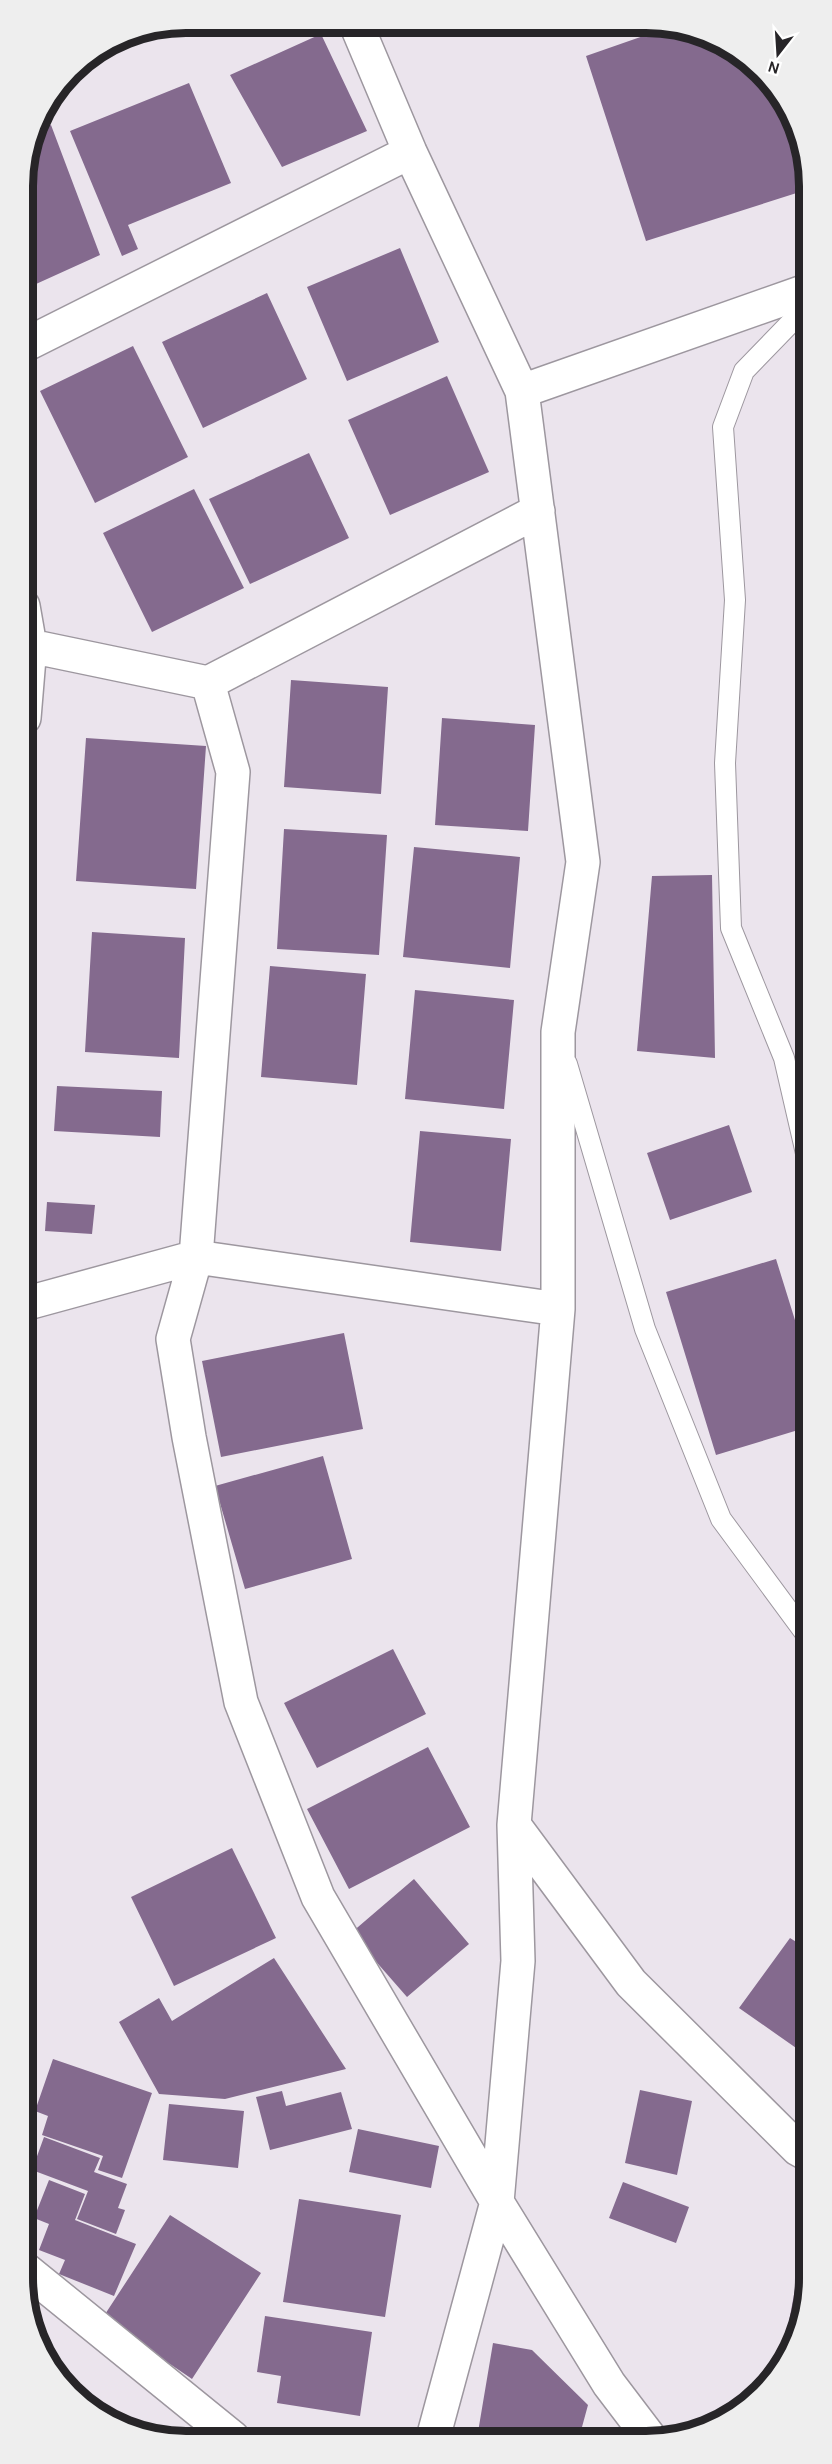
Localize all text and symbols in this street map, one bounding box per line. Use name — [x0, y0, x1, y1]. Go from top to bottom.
north arrow — [748, 24, 808, 84]
text: N — [765, 57, 782, 79]

